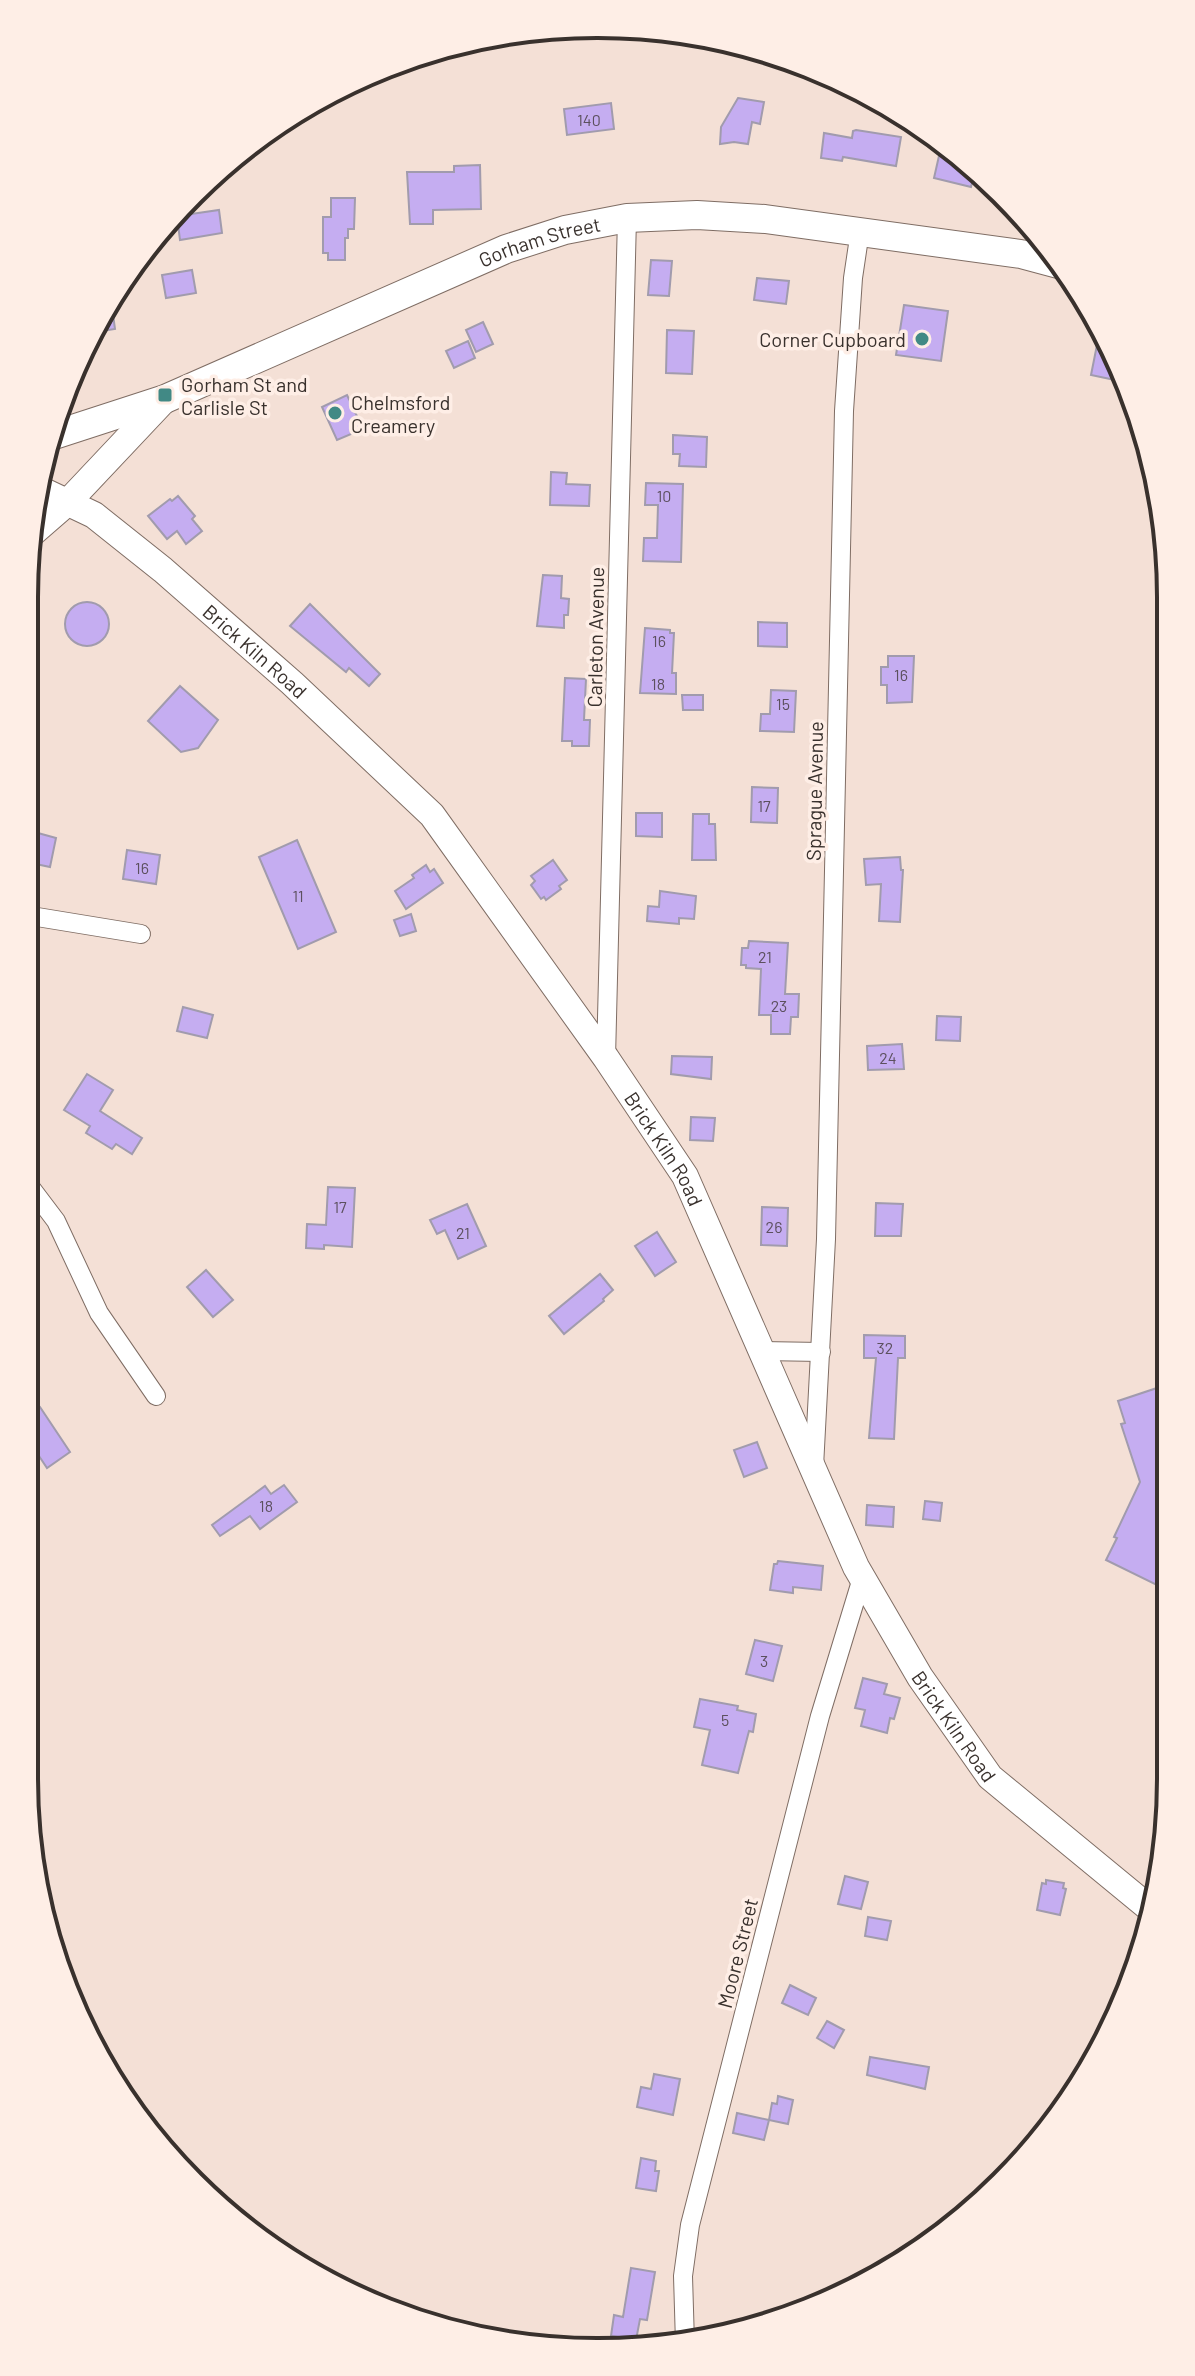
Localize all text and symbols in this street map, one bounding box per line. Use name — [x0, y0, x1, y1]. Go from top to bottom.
house number: 140 — [577, 110, 601, 129]
street label: Gorham Street — [475, 211, 602, 272]
place label: Corner Cupboard — [759, 327, 906, 351]
marker: Corner Cupboard — [913, 330, 931, 348]
place label: Gorham St and Carlisle St — [181, 372, 308, 419]
marker: Gorham St and Carlisle St — [156, 386, 174, 404]
place label: Chelmsford Creamery — [351, 390, 450, 437]
marker: Chelmsford Creamery — [326, 404, 344, 422]
house number: 10 — [657, 486, 671, 505]
street label: Carleton Avenue — [582, 566, 608, 708]
street label: Brick Kiln Road — [198, 599, 312, 703]
house number: 16 — [652, 631, 666, 650]
house number: 16 — [894, 665, 908, 684]
house number: 18 — [651, 674, 665, 693]
house number: 15 — [776, 694, 790, 713]
street label: Sprague Avenue — [801, 721, 827, 861]
house number: 17 — [757, 796, 771, 815]
house number: 16 — [135, 858, 149, 877]
house number: 11 — [292, 886, 304, 905]
house number: 21 — [758, 947, 772, 966]
house number: 23 — [771, 996, 787, 1015]
house number: 24 — [879, 1048, 897, 1067]
street label: Brick Kiln Road — [620, 1087, 708, 1209]
house number: 17 — [333, 1197, 347, 1216]
house number: 26 — [766, 1217, 782, 1236]
house number: 21 — [456, 1223, 470, 1242]
house number: 32 — [877, 1338, 893, 1357]
house number: 18 — [259, 1496, 273, 1515]
house number: 3 — [760, 1651, 768, 1670]
street label: Brick Kiln Road — [907, 1666, 1002, 1786]
house number: 5 — [721, 1710, 729, 1729]
street label: Moore Street — [712, 1895, 762, 2011]

